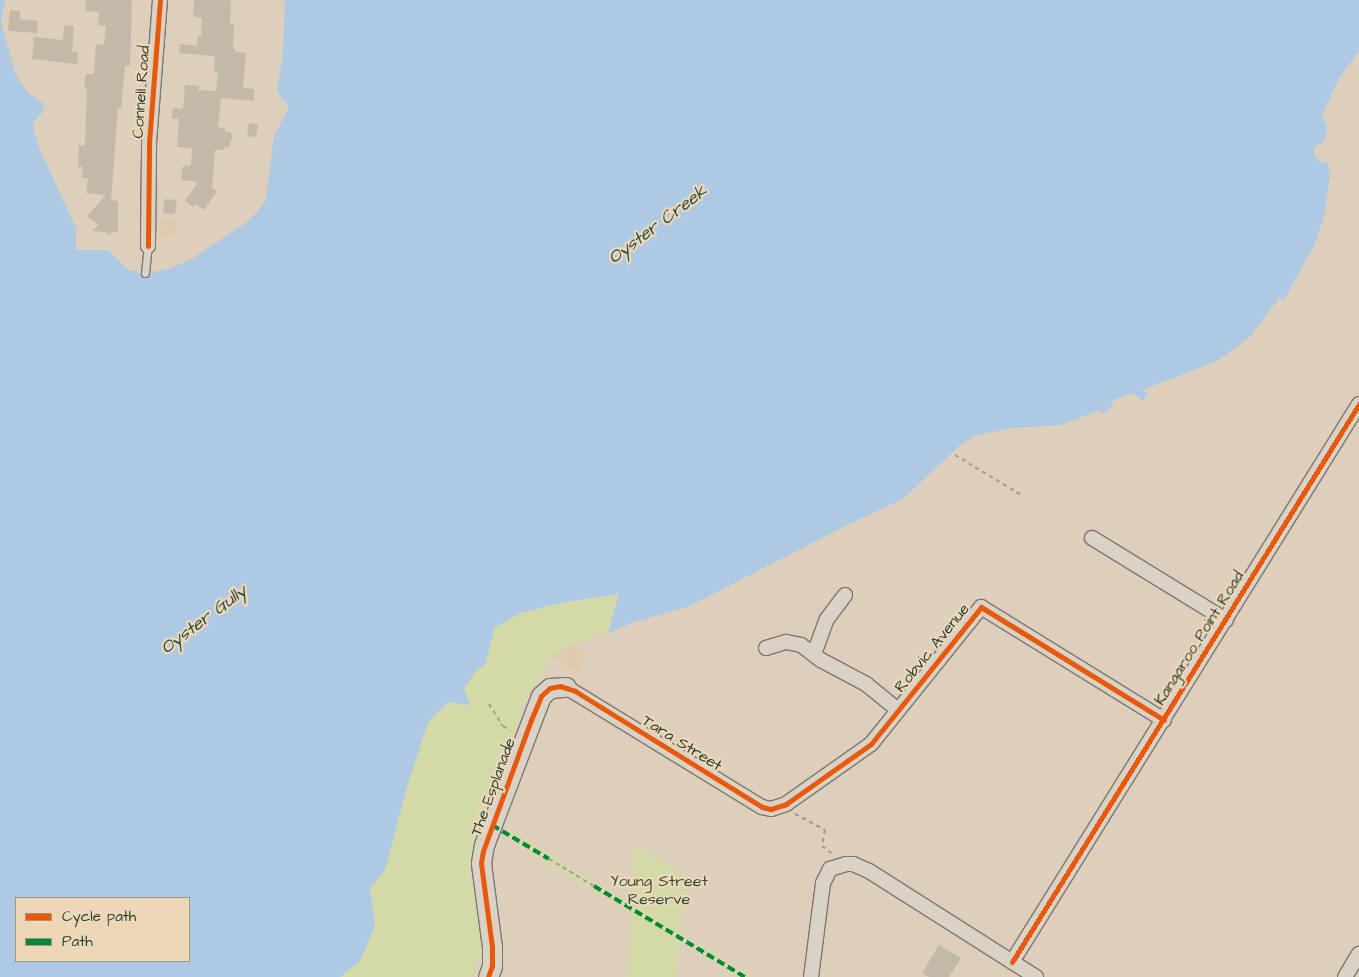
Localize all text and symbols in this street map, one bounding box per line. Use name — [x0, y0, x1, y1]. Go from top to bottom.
street label: Connell Road — [128, 45, 154, 139]
water label: Oyster Creek — [604, 181, 712, 269]
street label: Kangaroo Point Road — [1150, 567, 1248, 709]
water label: Oyster Gully — [157, 581, 251, 659]
street label: Robvic Avenue — [890, 600, 974, 696]
street label: Tara Street — [638, 711, 726, 775]
street label: The Esplanade — [466, 735, 520, 839]
park label: Young Street Reserve — [610, 871, 708, 909]
legend — [15, 897, 190, 962]
text: Cycle path — [62, 906, 136, 927]
text: Path — [62, 931, 93, 952]

